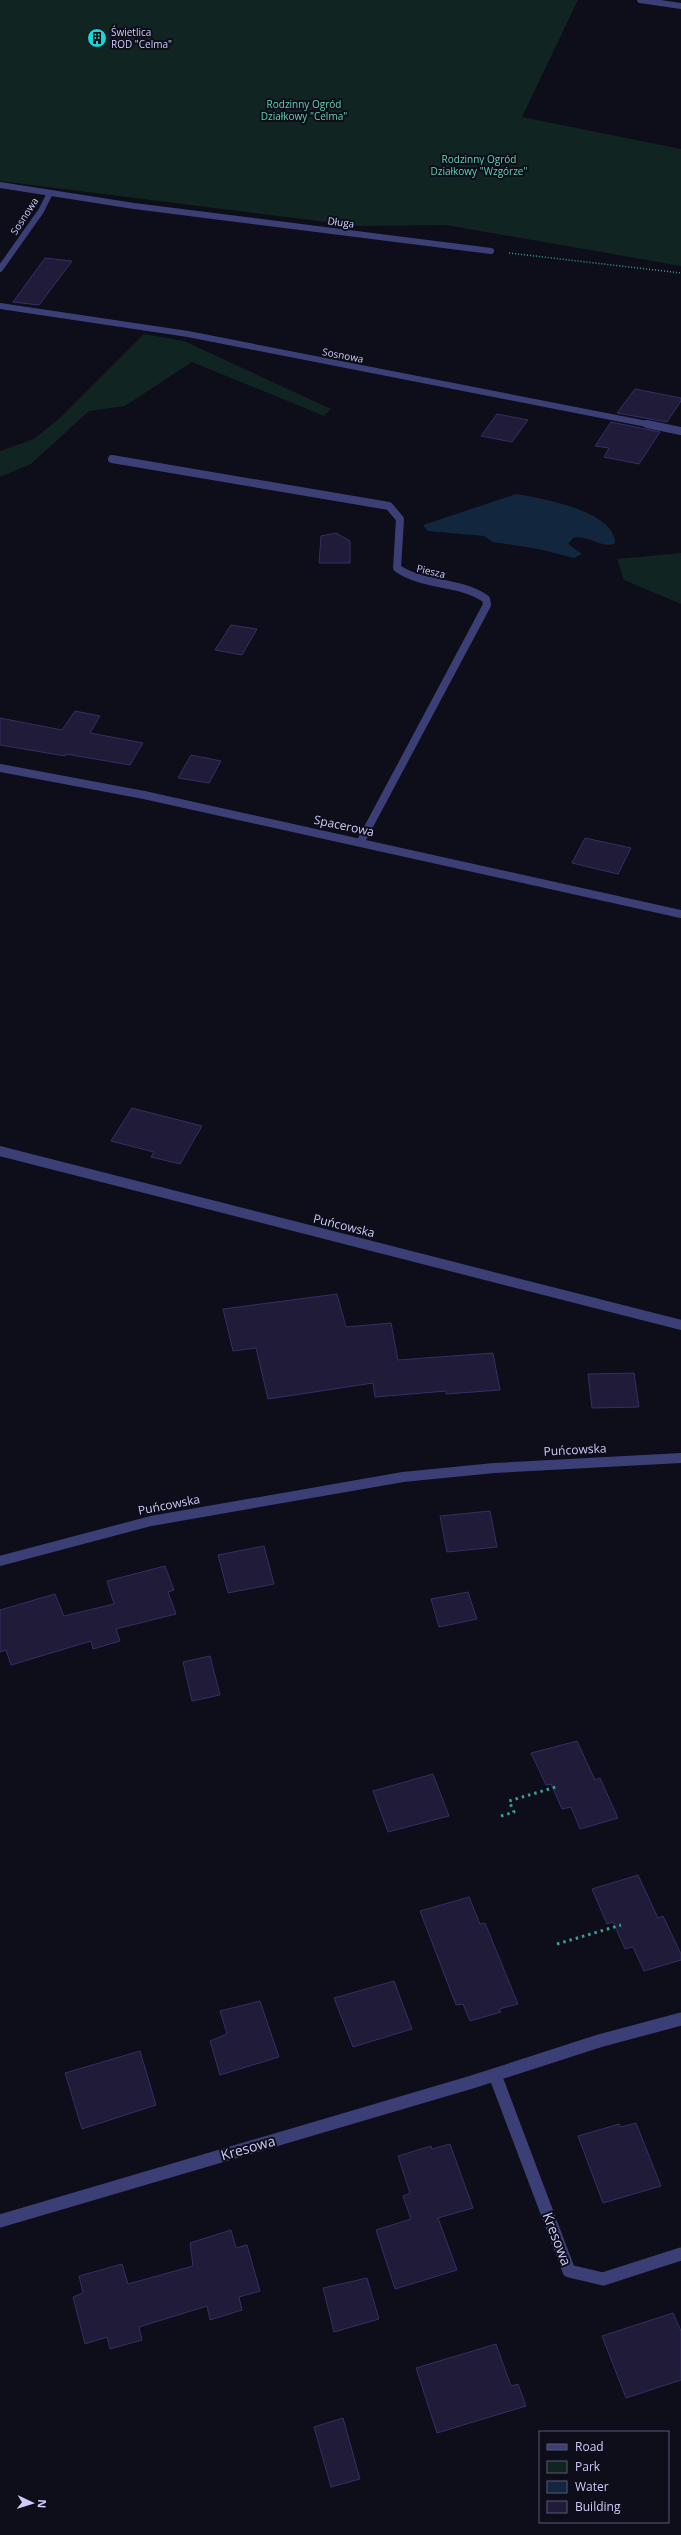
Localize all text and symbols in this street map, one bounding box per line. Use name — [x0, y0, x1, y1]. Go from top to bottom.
place label: Świetlica ROD "Celma" — [111, 25, 172, 51]
building icon: Świetlica ROD "Celma" — [86, 27, 108, 49]
park label: Rodzinny Ogród Działkowy "Celma" — [261, 97, 347, 123]
park label: Rodzinny Ogród Działkowy "Wzgórze" — [431, 152, 527, 178]
street label: Sosnowa — [7, 195, 41, 237]
street label: Długa — [327, 213, 355, 231]
street label: Sosnowa — [321, 344, 365, 366]
street label: Piesza — [415, 561, 447, 581]
street label: Spacerowa — [312, 811, 376, 840]
street label: Puńcowska — [312, 1210, 377, 1241]
street label: Puńcowska — [543, 1439, 607, 1460]
street label: Puńcowska — [136, 1490, 201, 1519]
street label: Kresowa — [218, 2131, 277, 2164]
street label: Kresowa — [539, 2209, 576, 2268]
legend — [539, 2431, 669, 2523]
text: Road — [575, 2438, 604, 2455]
text: Park — [575, 2458, 601, 2475]
text: Water — [575, 2478, 609, 2495]
north arrow — [12, 2483, 52, 2523]
text: Building — [575, 2498, 621, 2515]
text: N — [35, 2499, 50, 2509]

